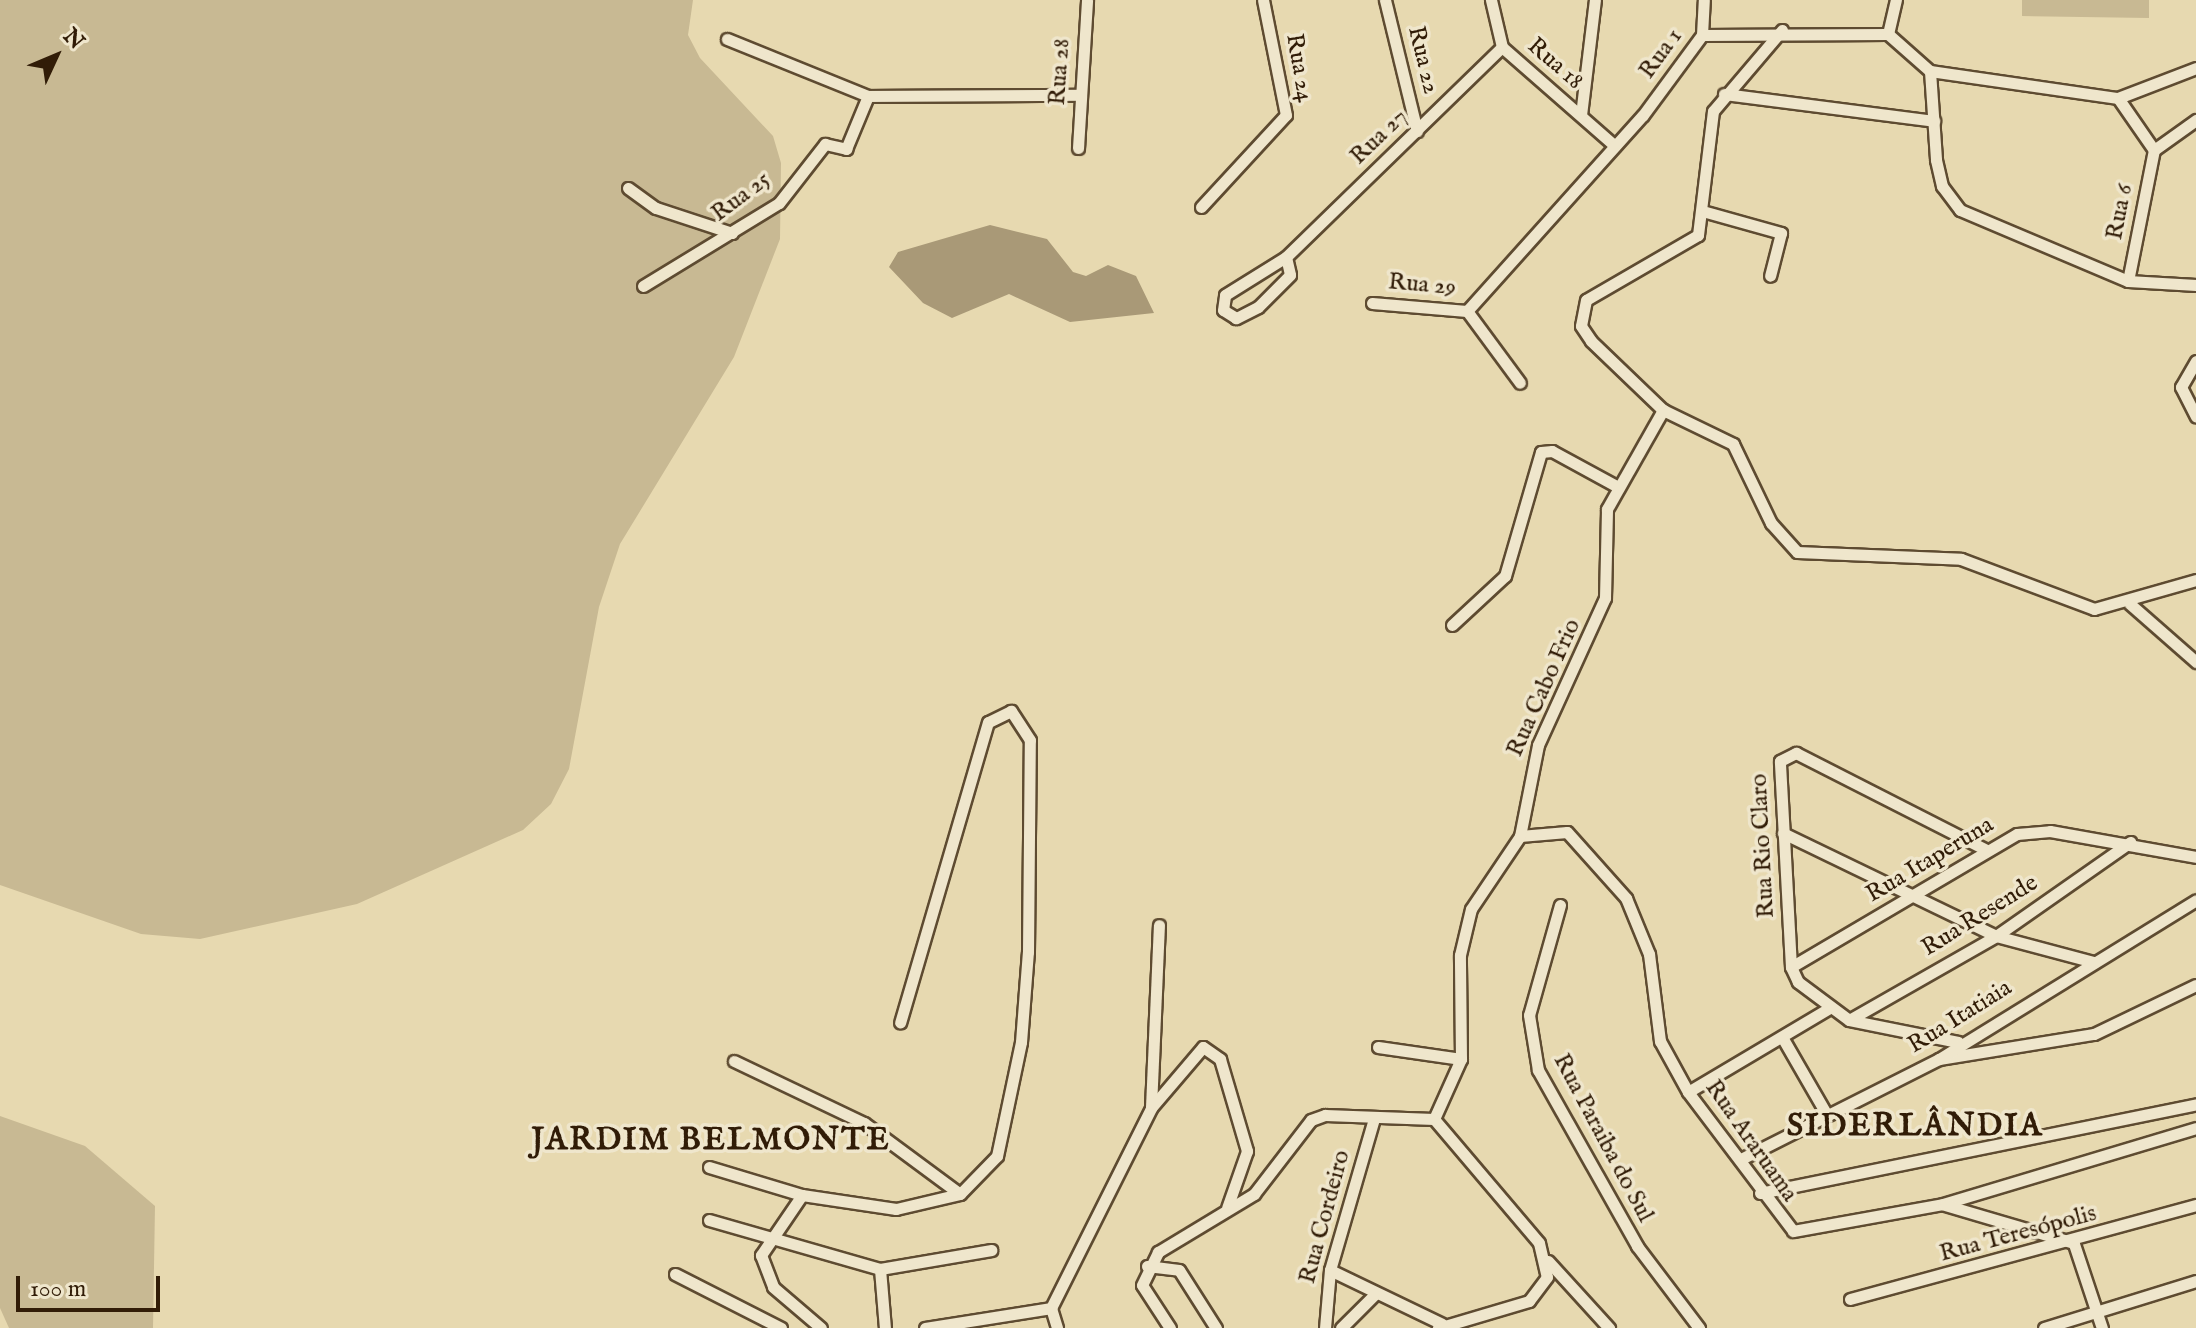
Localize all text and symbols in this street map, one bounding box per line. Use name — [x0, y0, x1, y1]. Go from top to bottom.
north arrow — [16, 16, 96, 96]
text: N — [57, 23, 90, 56]
street label: Rua 22 — [1401, 23, 1445, 97]
street label: Rua 1 — [1633, 23, 1689, 85]
street label: Rua 24 — [1279, 31, 1319, 105]
street label: Rua 18 — [1521, 32, 1589, 96]
street label: Rua 28 — [1043, 38, 1077, 106]
street label: Rua 27 — [1344, 103, 1414, 171]
street label: Rua 25 — [706, 166, 776, 228]
street label: Rua 6 — [2100, 182, 2140, 242]
street label: Rua 29 — [1387, 268, 1457, 302]
street label: Rua Cabo Frio — [1501, 615, 1587, 761]
street label: Rua Rio Claro — [1745, 773, 1781, 919]
street label: Rua Itaperuna — [1861, 811, 1999, 909]
street label: Rua Resende — [1917, 869, 2043, 963]
street label: Rua Itatiaia — [1903, 974, 2017, 1060]
street label: Rua Paraiba do Sul — [1546, 1049, 1660, 1227]
street label: Rua Araruama — [1698, 1075, 1804, 1207]
district label: SIDERLÂNDIA — [1787, 1108, 2043, 1146]
district label: JARDIM BELMONTE — [531, 1122, 891, 1160]
street label: Rua Cordeiro — [1293, 1147, 1357, 1287]
street label: Rua Teresópolis — [1936, 1199, 2100, 1269]
scale bar — [20, 1260, 164, 1310]
text: 100 m — [30, 1274, 86, 1305]

